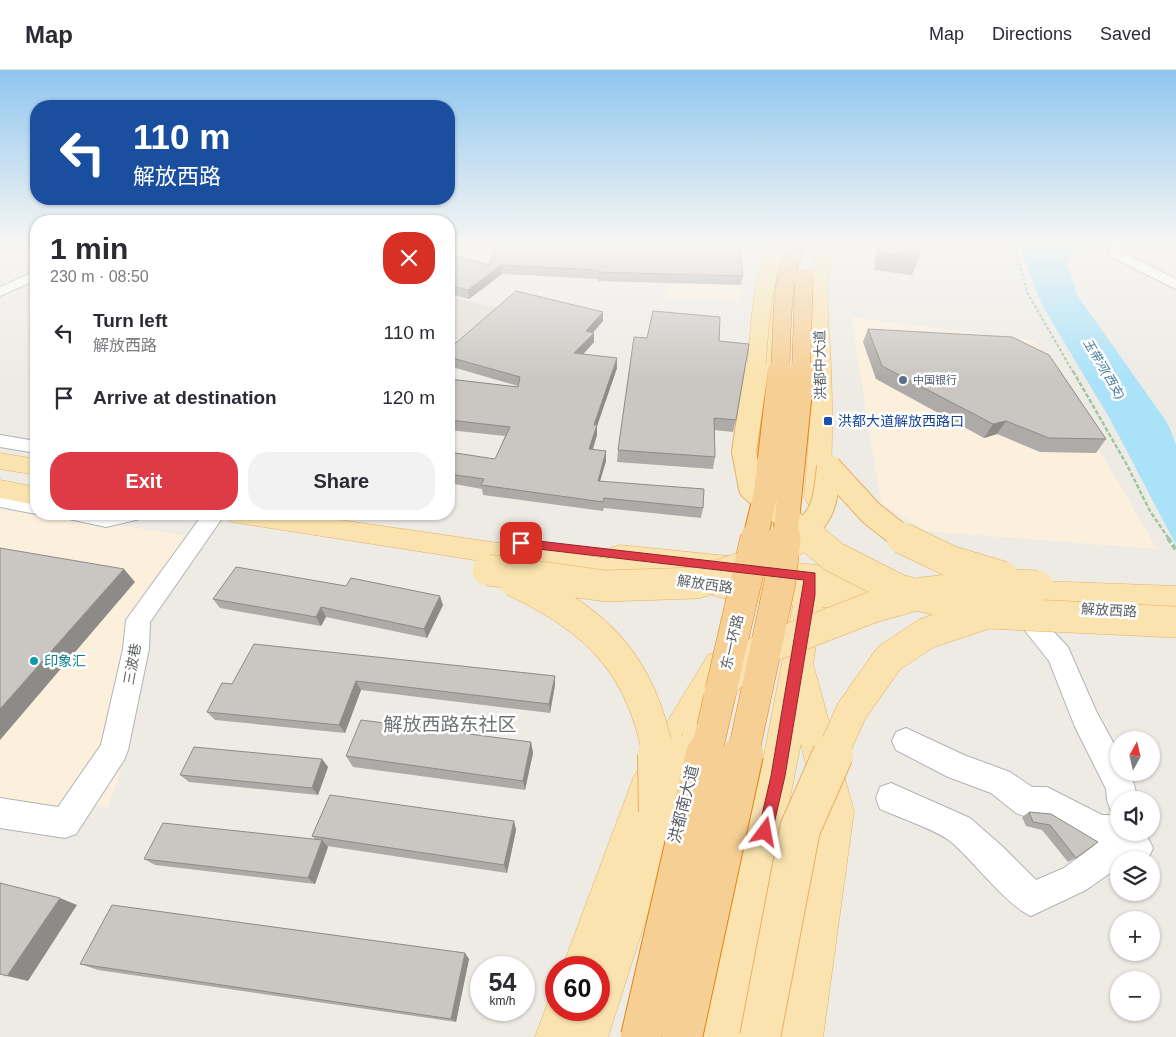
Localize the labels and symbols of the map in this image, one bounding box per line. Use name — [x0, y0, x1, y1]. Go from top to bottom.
street label: 洪都中大道 — [811, 330, 829, 400]
water label: 玉带河(西支) — [1080, 336, 1128, 402]
marker: 中国银行 — [897, 374, 909, 386]
place label: 中国银行 — [913, 374, 957, 386]
place label: 洪都大道解放西路口 — [838, 413, 964, 429]
marker: 洪都大道解放西路口 — [822, 415, 834, 427]
pin — [500, 522, 542, 564]
street label: 解放西路 — [676, 572, 734, 596]
street label: 解放西路 — [1081, 601, 1137, 619]
street label: 东一环路 — [718, 613, 746, 671]
street label: 三波巷 — [120, 642, 144, 686]
place label: 印象汇 — [44, 653, 86, 669]
marker: 印象汇 — [28, 655, 40, 667]
district label: 解放西路东社区 — [383, 714, 517, 735]
north arrow — [1110, 731, 1160, 781]
street label: 洪都南大道 — [666, 763, 701, 845]
position arrow — [738, 805, 790, 857]
speed limit sign: 60 — [545, 956, 610, 1021]

